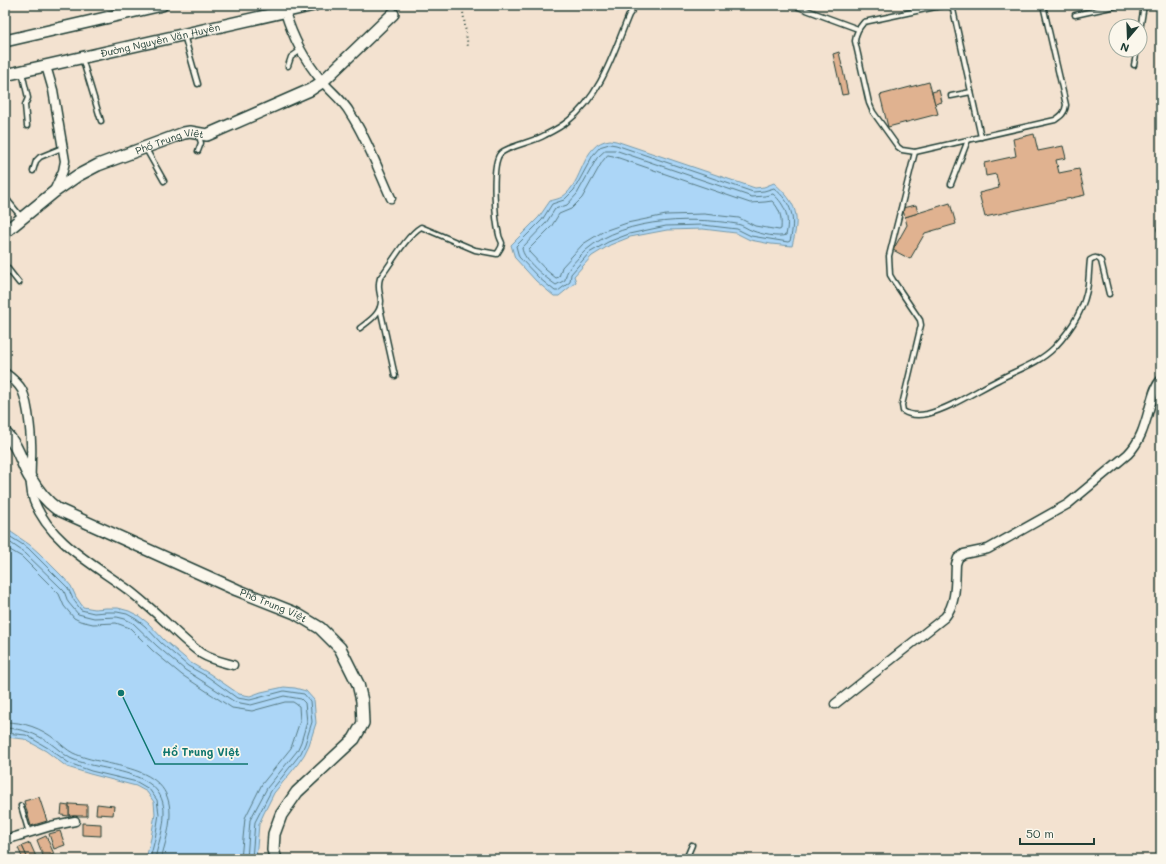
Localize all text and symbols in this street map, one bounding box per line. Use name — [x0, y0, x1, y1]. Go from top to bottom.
north arrow — [1108, 18, 1148, 58]
street label: Đường Nguyễn Văn Huyên — [99, 20, 221, 60]
text: N — [1118, 39, 1131, 56]
street label: Phố Trung Việt — [133, 125, 205, 158]
street label: Phố Trung Việt — [238, 585, 310, 626]
callout: Hồ Trung Việt — [155, 741, 248, 764]
text: Hồ Trung Việt — [162, 744, 240, 759]
scale bar — [1020, 820, 1094, 846]
text: 50 m — [1026, 825, 1054, 841]

